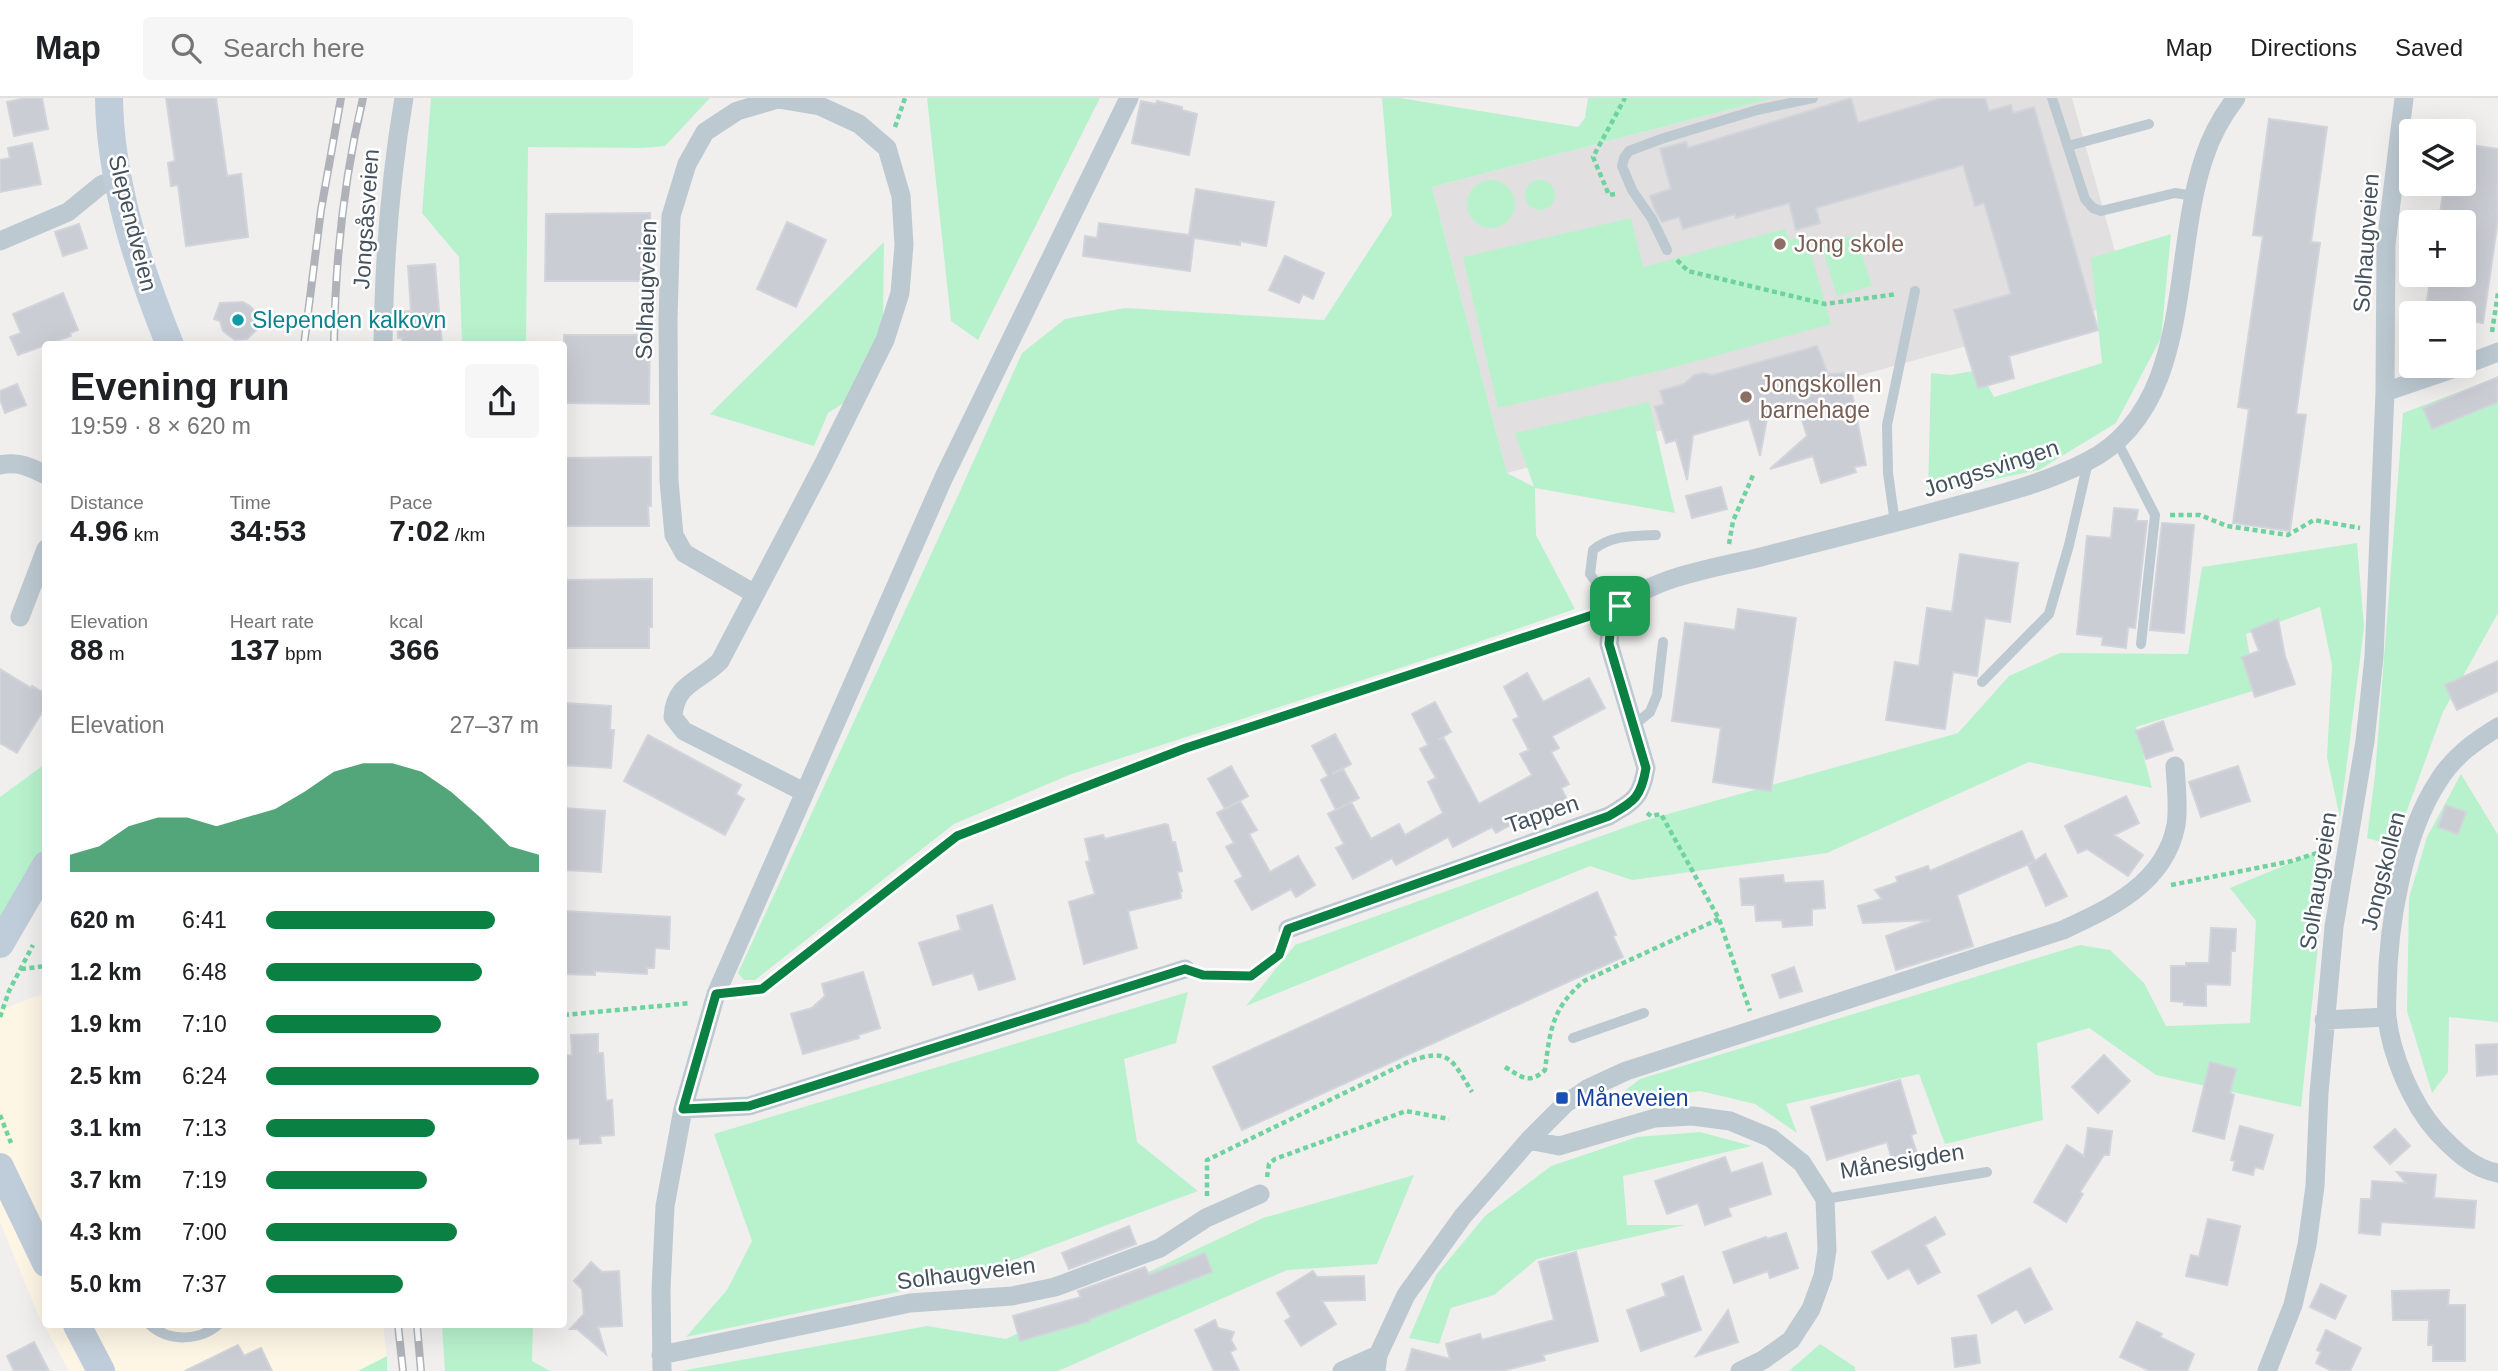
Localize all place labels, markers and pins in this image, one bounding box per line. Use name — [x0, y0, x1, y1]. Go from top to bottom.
place label: Jong skole — [1794, 231, 1904, 257]
marker: Jong skole — [1772, 236, 1788, 252]
place label: Slependen kalkovn — [252, 307, 446, 333]
marker: Slependen kalkovn — [230, 312, 246, 328]
place label: Jongskollen barnehage — [1760, 371, 1881, 423]
marker: Jongskollen barnehage — [1738, 389, 1754, 405]
pin — [1590, 576, 1650, 636]
place label: Måneveien — [1576, 1085, 1689, 1111]
marker: Måneveien — [1554, 1090, 1570, 1106]

